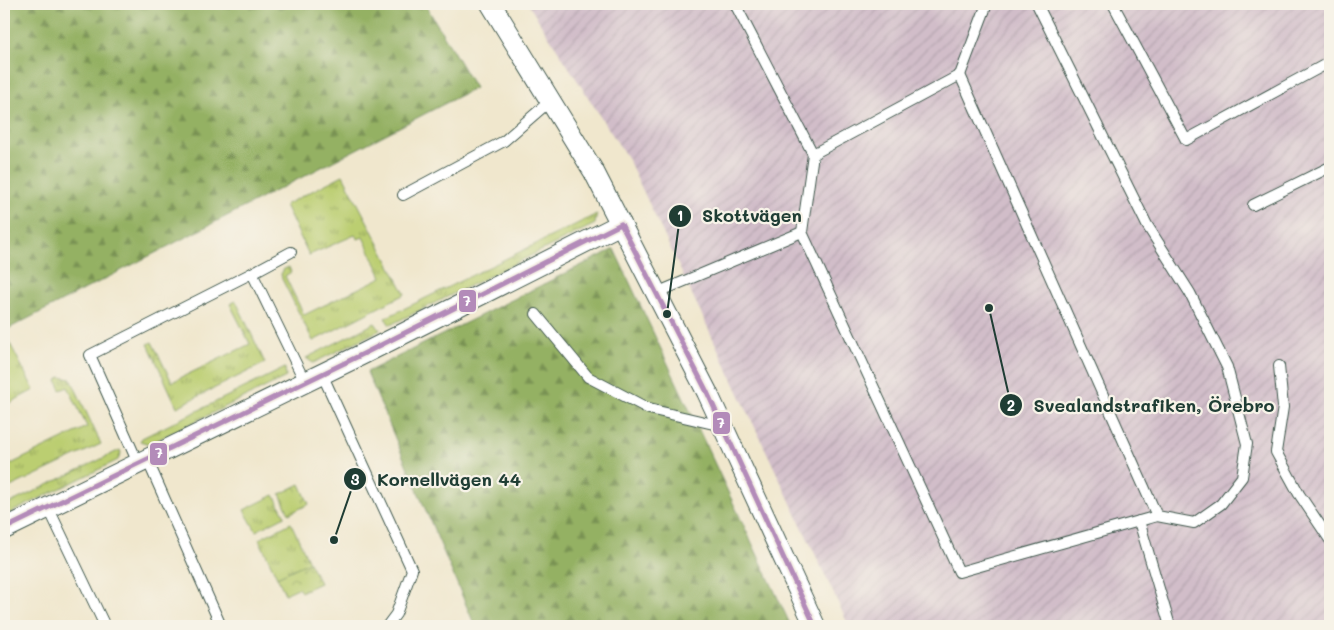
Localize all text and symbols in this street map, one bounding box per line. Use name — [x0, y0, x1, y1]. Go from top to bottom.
callout: Skottvägen — [667, 199, 812, 232]
text: Skottvägen — [702, 203, 802, 227]
text: 1 — [677, 205, 683, 225]
line badge: 7 — [458, 289, 477, 313]
text: 7 — [463, 291, 471, 310]
callout: Svealandstrafiken, Örebro — [998, 389, 1284, 422]
text: Svealandstrafiken, Örebro — [1034, 393, 1275, 417]
text: 2 — [1007, 395, 1015, 415]
line badge: 7 — [712, 411, 731, 435]
text: 7 — [717, 413, 725, 432]
line badge: 7 — [149, 442, 168, 466]
text: 7 — [155, 443, 163, 462]
callout: Kornellvägen 44 — [342, 463, 531, 496]
text: Kornellvägen 44 — [377, 467, 521, 491]
text: 3 — [350, 469, 360, 489]

